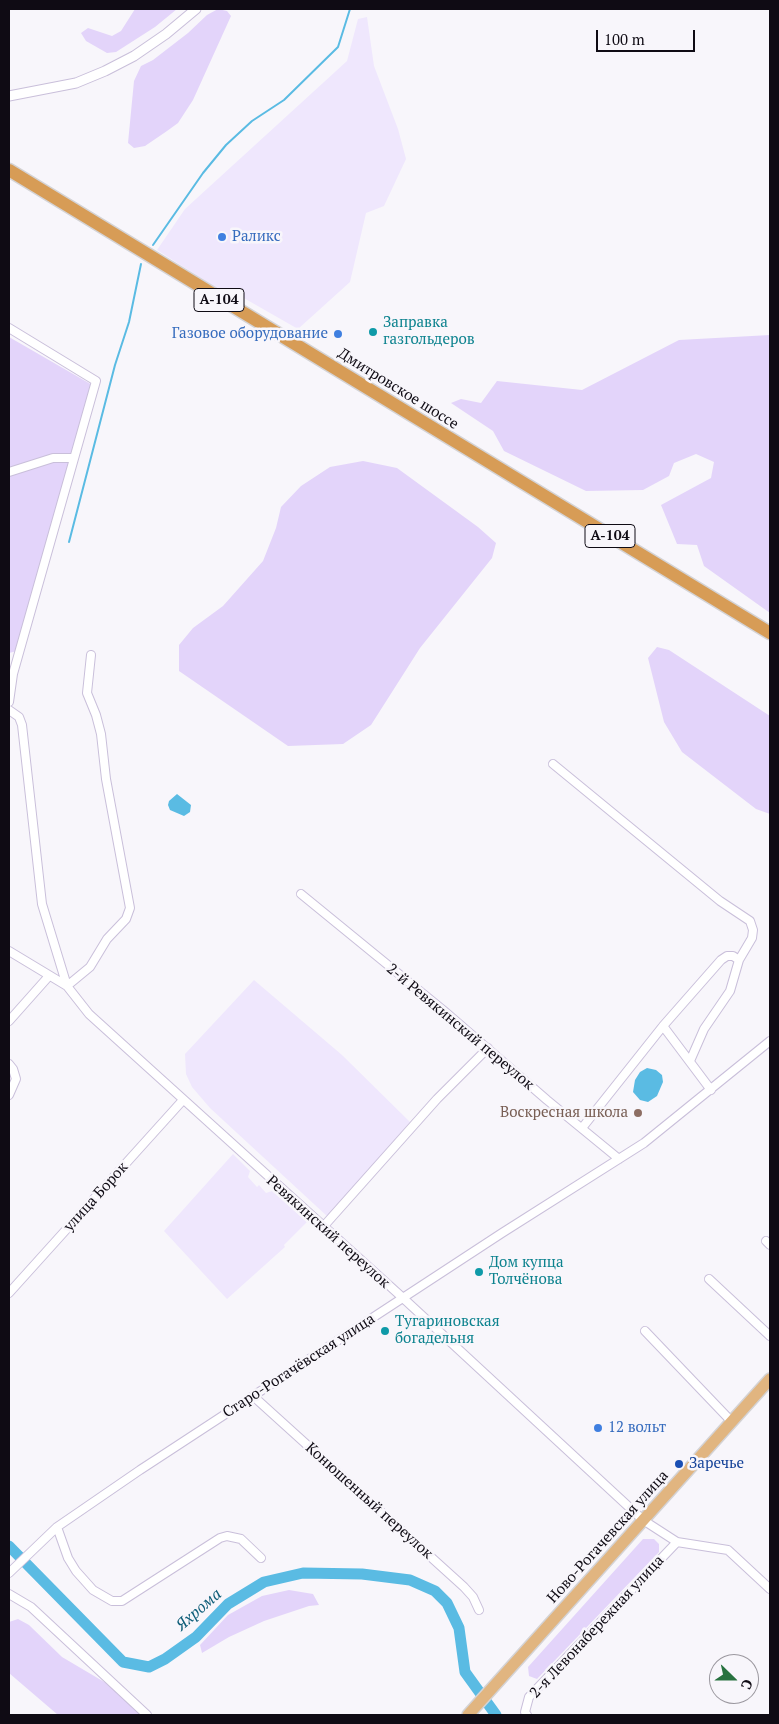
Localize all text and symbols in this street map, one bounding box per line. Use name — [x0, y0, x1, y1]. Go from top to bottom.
scale bar — [599, 20, 698, 52]
text: 100 m — [604, 29, 645, 49]
place label: Раликс — [232, 228, 281, 246]
marker: Раликс — [216, 231, 228, 243]
road number: А-104 — [194, 288, 244, 312]
place label: Заправка газгольдеров — [383, 314, 475, 349]
place label: Газовое оборудование — [172, 325, 328, 343]
marker: Заправка газгольдеров — [367, 326, 379, 338]
marker: Газовое оборудование — [332, 328, 344, 340]
street label: Дмитровское шоссе — [334, 345, 462, 433]
road number: А-104 — [585, 524, 635, 548]
street label: 2-й Ревякинский переулок — [383, 960, 537, 1094]
place label: Воскресная школа — [500, 1104, 628, 1122]
marker: Воскресная школа — [632, 1107, 644, 1119]
street label: улица Борок — [60, 1159, 132, 1235]
street label: Ревякинский переулок — [263, 1172, 393, 1292]
place label: Дом купца Толчёнова — [489, 1254, 564, 1289]
marker: Дом купца Толчёнова — [473, 1266, 485, 1278]
street label: Старо-Рогачёвская улица — [220, 1310, 378, 1422]
place label: Тугариновская богадельня — [395, 1313, 500, 1348]
marker: Тугариновская богадельня — [379, 1325, 391, 1337]
place label: 12 вольт — [608, 1419, 666, 1437]
marker: 12 вольт — [592, 1422, 604, 1434]
street label: Конюшенный переулок — [302, 1439, 436, 1563]
place label: Заречье — [689, 1455, 744, 1473]
marker: Заречье — [673, 1458, 685, 1470]
street label: Ново-Рогачевская улица — [544, 1467, 672, 1607]
street label: 2-я Левонабережная улица — [526, 1552, 668, 1702]
water label: Яхрома — [172, 1585, 226, 1635]
north arrow — [709, 1654, 759, 1704]
text: С — [737, 1677, 758, 1692]

